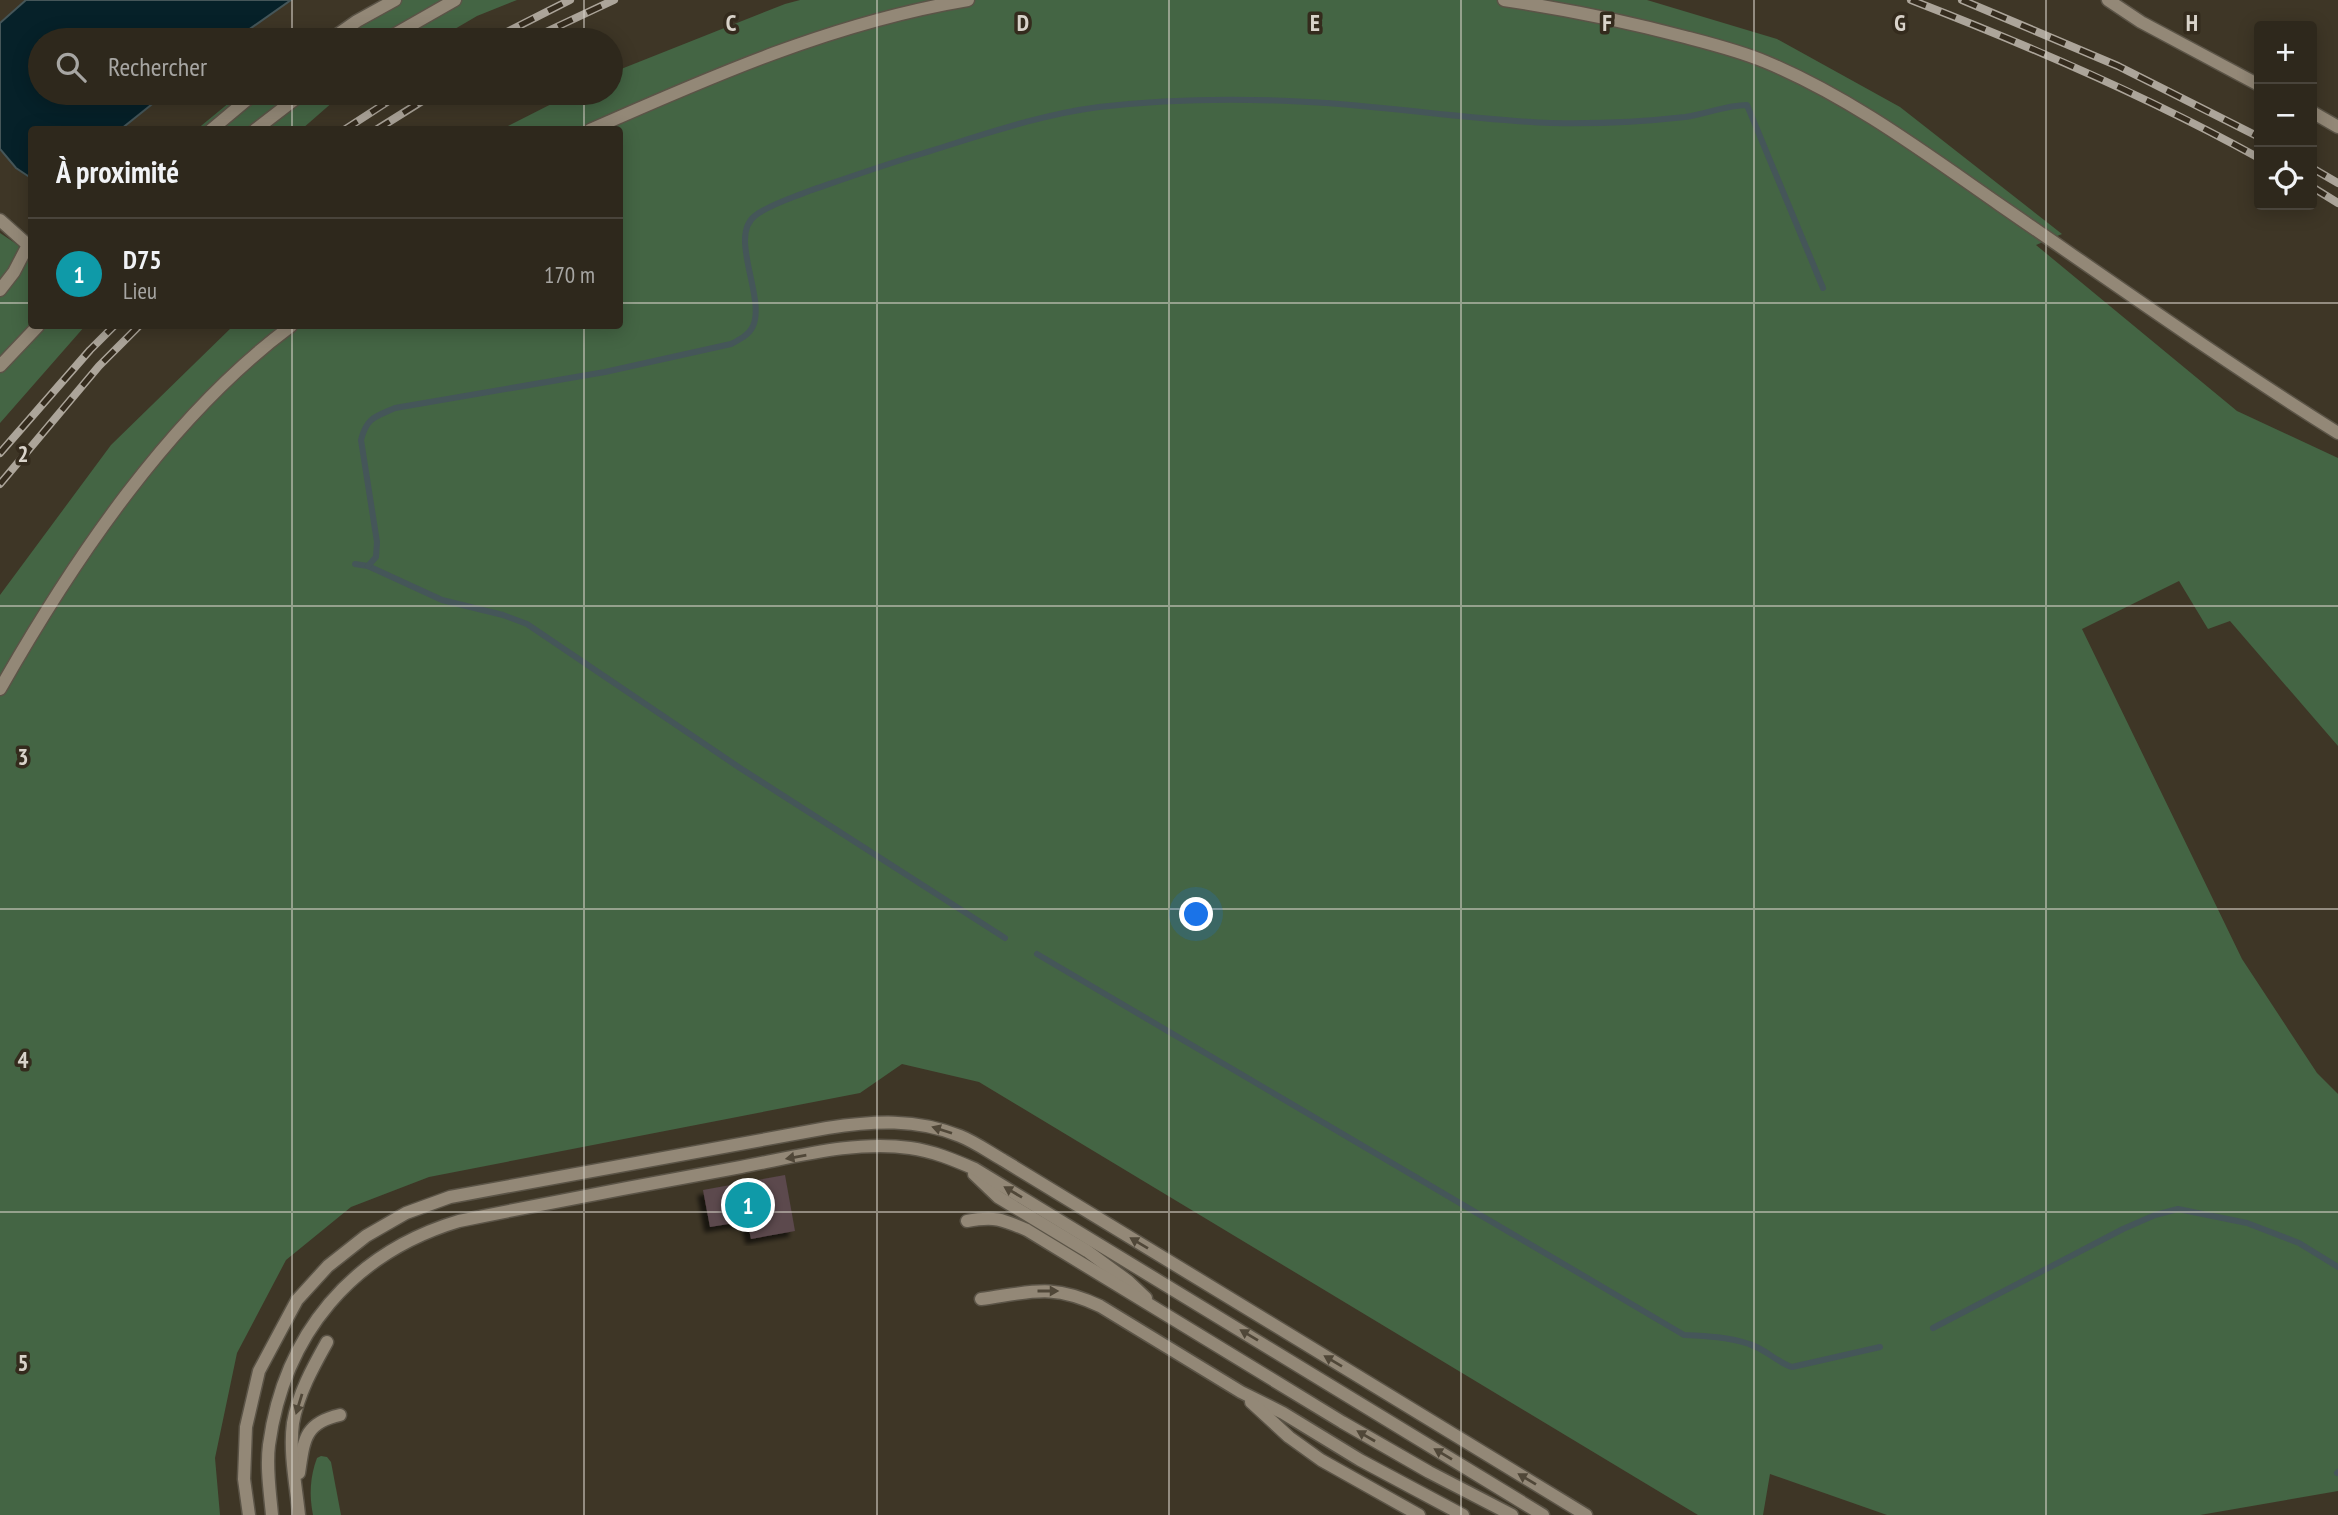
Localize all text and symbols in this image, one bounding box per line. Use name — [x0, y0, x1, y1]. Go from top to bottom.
text: C — [726, 8, 737, 37]
text: D — [1017, 8, 1029, 37]
text: E — [1310, 8, 1320, 37]
text: F — [1602, 8, 1612, 37]
text: G — [1894, 8, 1906, 37]
text: H — [2186, 8, 2198, 37]
map controls — [2254, 21, 2317, 210]
button: + — [2254, 21, 2317, 84]
search box — [28, 28, 623, 105]
icon: search — [52, 48, 90, 86]
text: Rechercher — [108, 50, 207, 83]
button: − — [2254, 84, 2317, 147]
button: locate — [2254, 147, 2317, 210]
text: À proximité — [56, 152, 179, 191]
text: D75 — [123, 243, 162, 276]
text: 1 — [74, 260, 85, 289]
text: 170 m — [544, 260, 595, 289]
text: Lieu — [123, 276, 157, 305]
text: 2 — [18, 439, 29, 468]
text: 3 — [18, 742, 29, 771]
your location — [1179, 897, 1213, 931]
text: 4 — [18, 1045, 29, 1074]
one-way arrow — [931, 1124, 952, 1135]
one-way arrow — [785, 1152, 807, 1163]
pin: 1 — [725, 1179, 771, 1231]
one-way arrow — [1003, 1185, 1022, 1198]
one-way arrow — [1129, 1236, 1148, 1249]
one-way arrow — [1038, 1285, 1060, 1297]
one-way arrow — [1240, 1329, 1259, 1342]
text: 5 — [18, 1348, 29, 1377]
one-way arrow — [1324, 1354, 1343, 1367]
one-way arrow — [293, 1394, 303, 1415]
one-way arrow — [1356, 1430, 1376, 1442]
one-way arrow — [1434, 1447, 1453, 1460]
one-way arrow — [1518, 1473, 1537, 1486]

